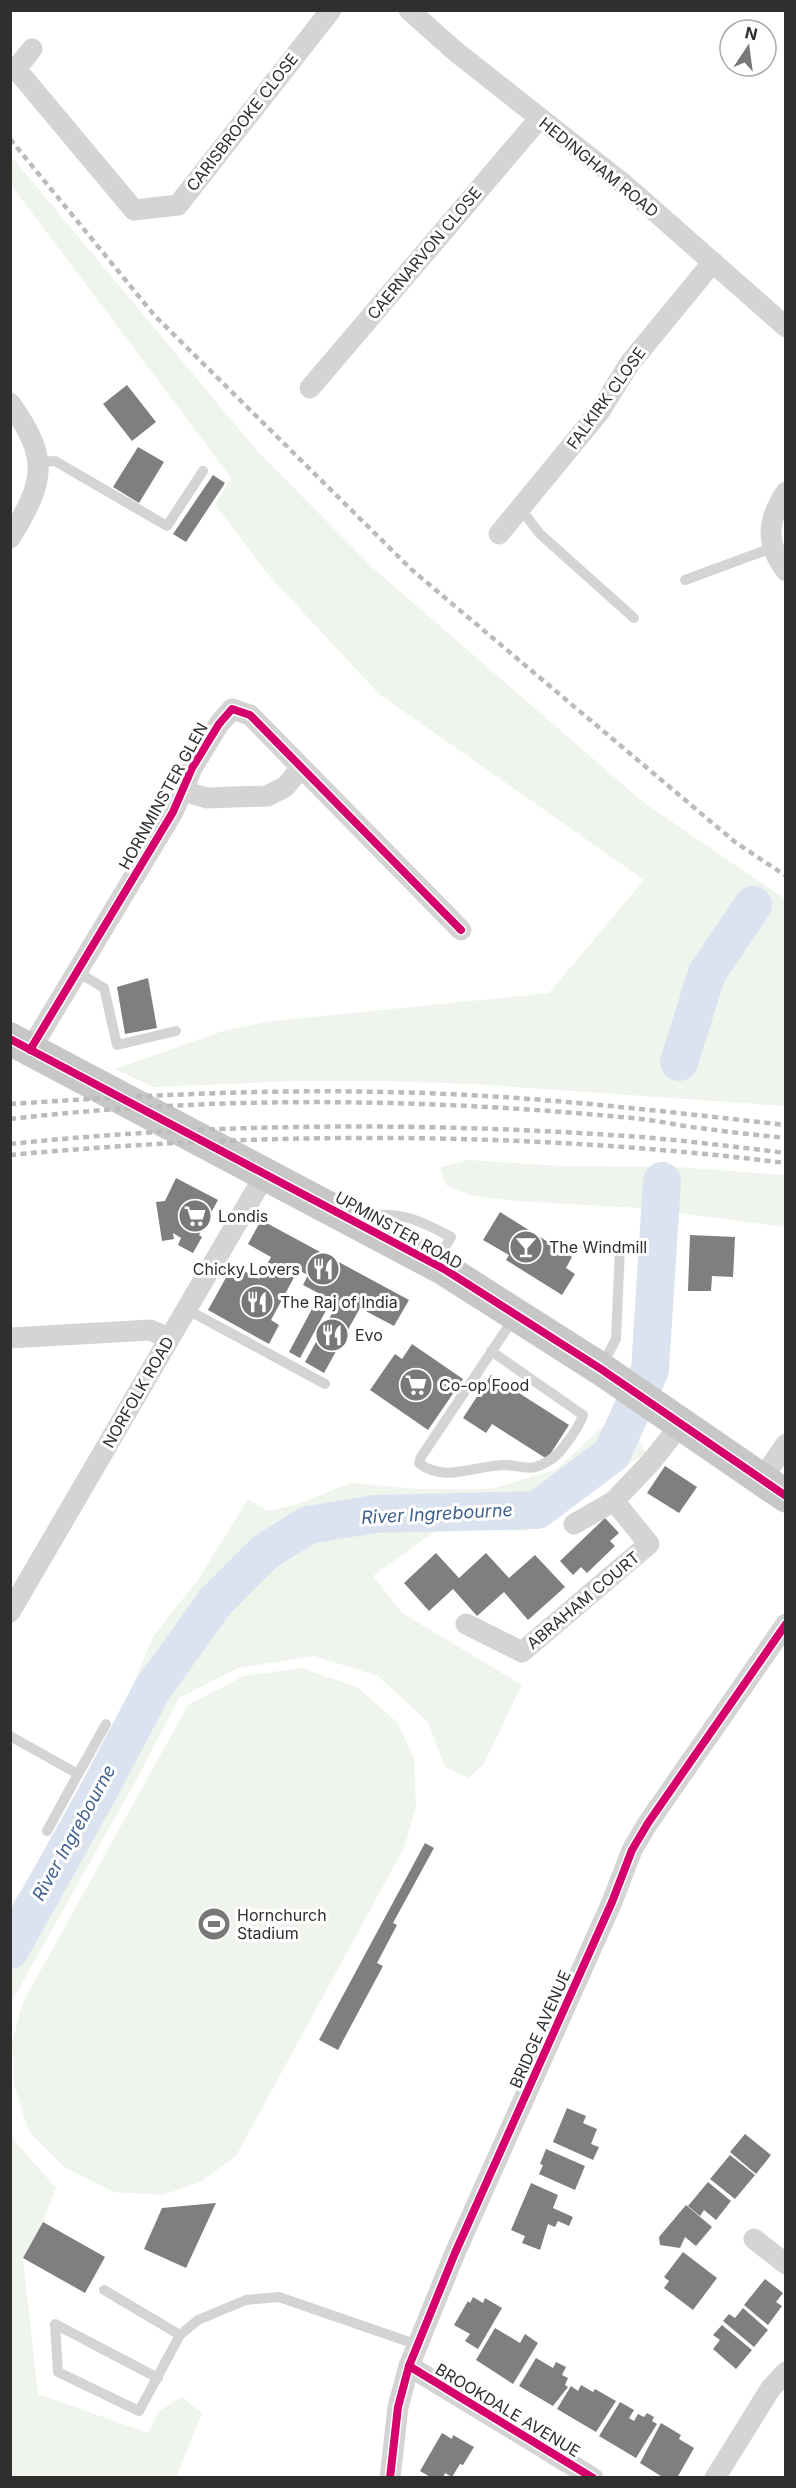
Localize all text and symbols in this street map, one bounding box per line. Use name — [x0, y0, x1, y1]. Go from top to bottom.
north arrow — [718, 18, 778, 78]
text: N — [743, 22, 760, 45]
street label: CARISBROOKE CLOSE — [182, 49, 302, 195]
street label: HEDINGHAM ROAD — [535, 113, 663, 221]
street label: CAERNARVON CLOSE — [363, 183, 485, 323]
street label: FALKIRK CLOSE — [562, 343, 650, 453]
street label: HORNMINSTER GLEN — [114, 719, 212, 873]
street label: UPMINSTER ROAD — [332, 1187, 466, 1273]
supermarket icon: Londis — [177, 1198, 213, 1234]
place label: Londis — [218, 1206, 268, 1226]
bar icon: The Windmill — [508, 1229, 544, 1265]
place label: The Windmill — [549, 1237, 647, 1257]
restaurant icon: Chicky Lovers — [305, 1251, 341, 1287]
place label: Chicky Lovers — [193, 1259, 300, 1279]
restaurant icon: The Raj of India — [239, 1284, 275, 1320]
place label: The Raj of India — [280, 1292, 398, 1312]
restaurant icon: Evo — [314, 1317, 350, 1353]
place label: Evo — [355, 1325, 383, 1345]
street label: NORFOLK ROAD — [98, 1333, 178, 1451]
supermarket icon: Co-op Food — [398, 1367, 434, 1403]
place label: Co-op Food — [439, 1375, 529, 1395]
water label: River Ingrebourne — [361, 1499, 513, 1528]
street label: ABRAHAM COURT — [522, 1547, 644, 1653]
water label: River Ingrebourne — [28, 1761, 120, 1904]
place label: Hornchurch Stadium — [237, 1905, 327, 1943]
sports icon: Hornchurch Stadium — [196, 1906, 232, 1942]
street label: BRIDGE AVENUE — [505, 1967, 575, 2091]
street label: BROOKDALE AVENUE — [432, 2359, 584, 2461]

